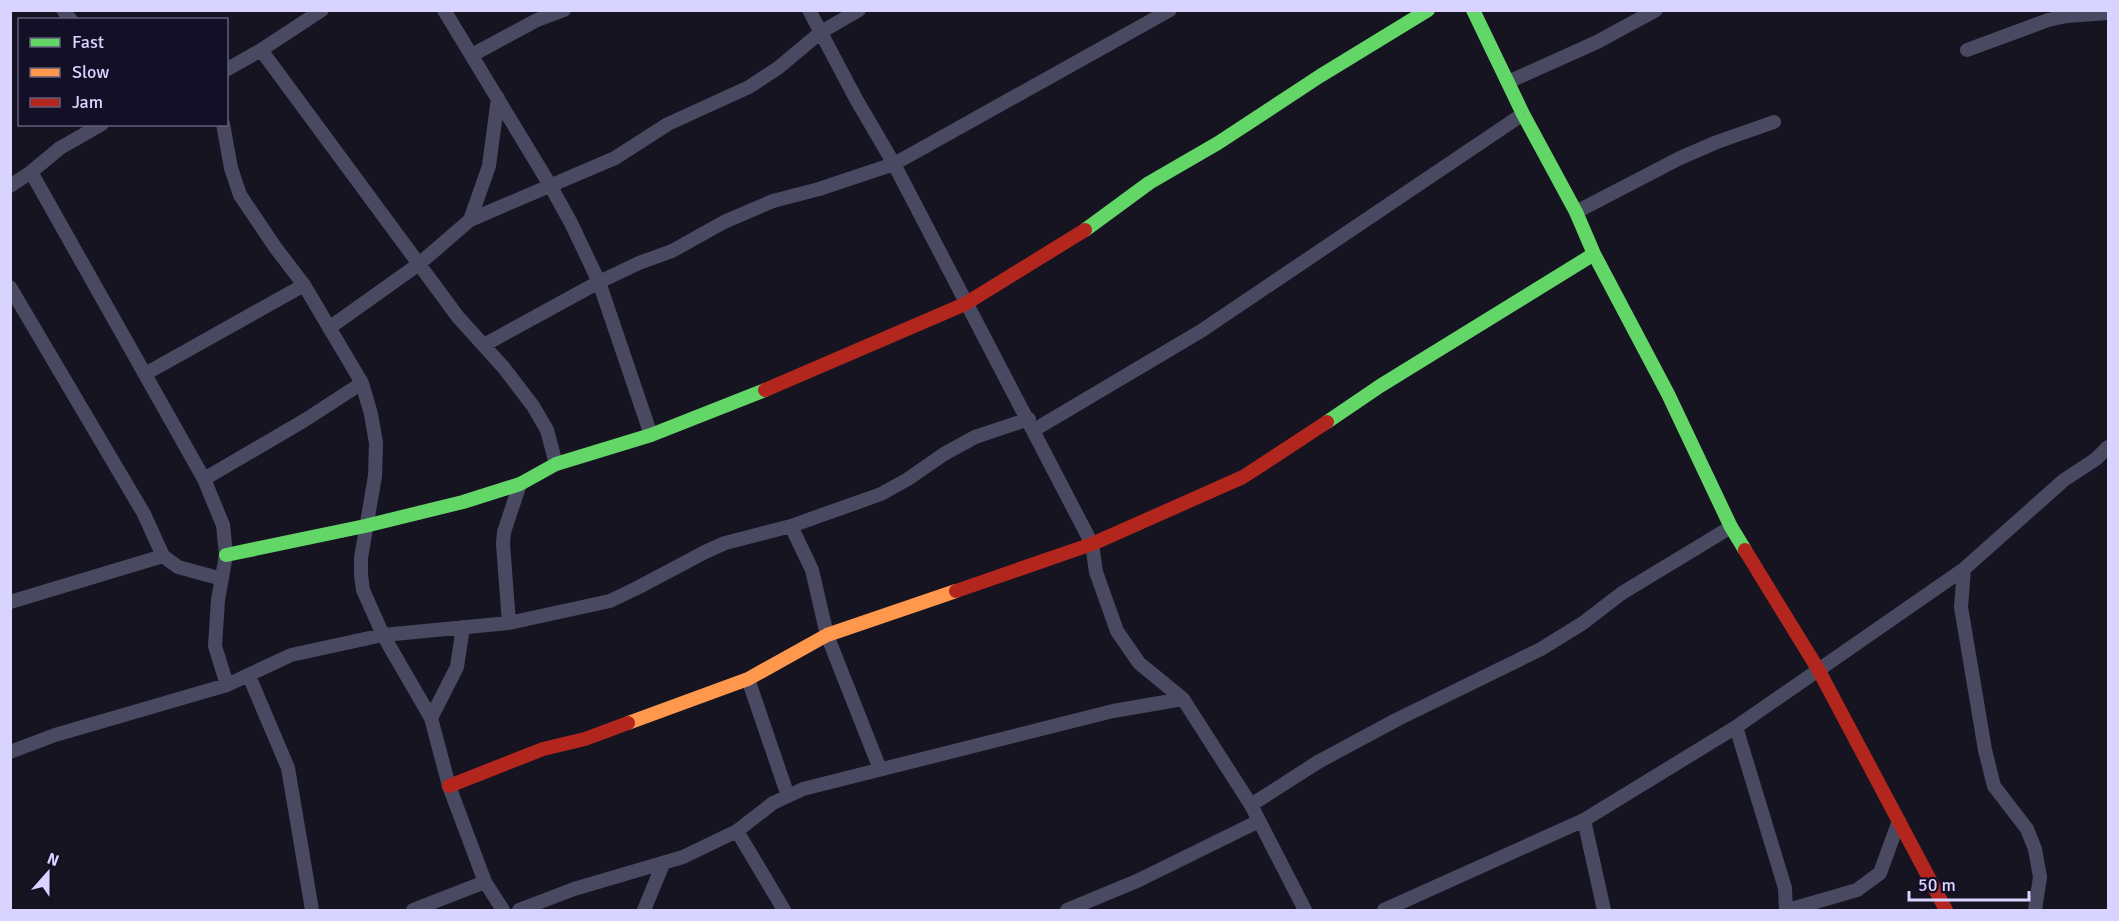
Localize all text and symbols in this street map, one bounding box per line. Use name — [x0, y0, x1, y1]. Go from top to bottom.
legend — [18, 18, 228, 126]
text: Fast — [72, 31, 104, 53]
text: Slow — [72, 61, 109, 83]
text: Jam — [72, 91, 103, 113]
north arrow — [18, 843, 78, 903]
text: N — [44, 849, 62, 871]
scale bar — [1909, 864, 2029, 902]
text: 50 m — [1918, 874, 1956, 896]

